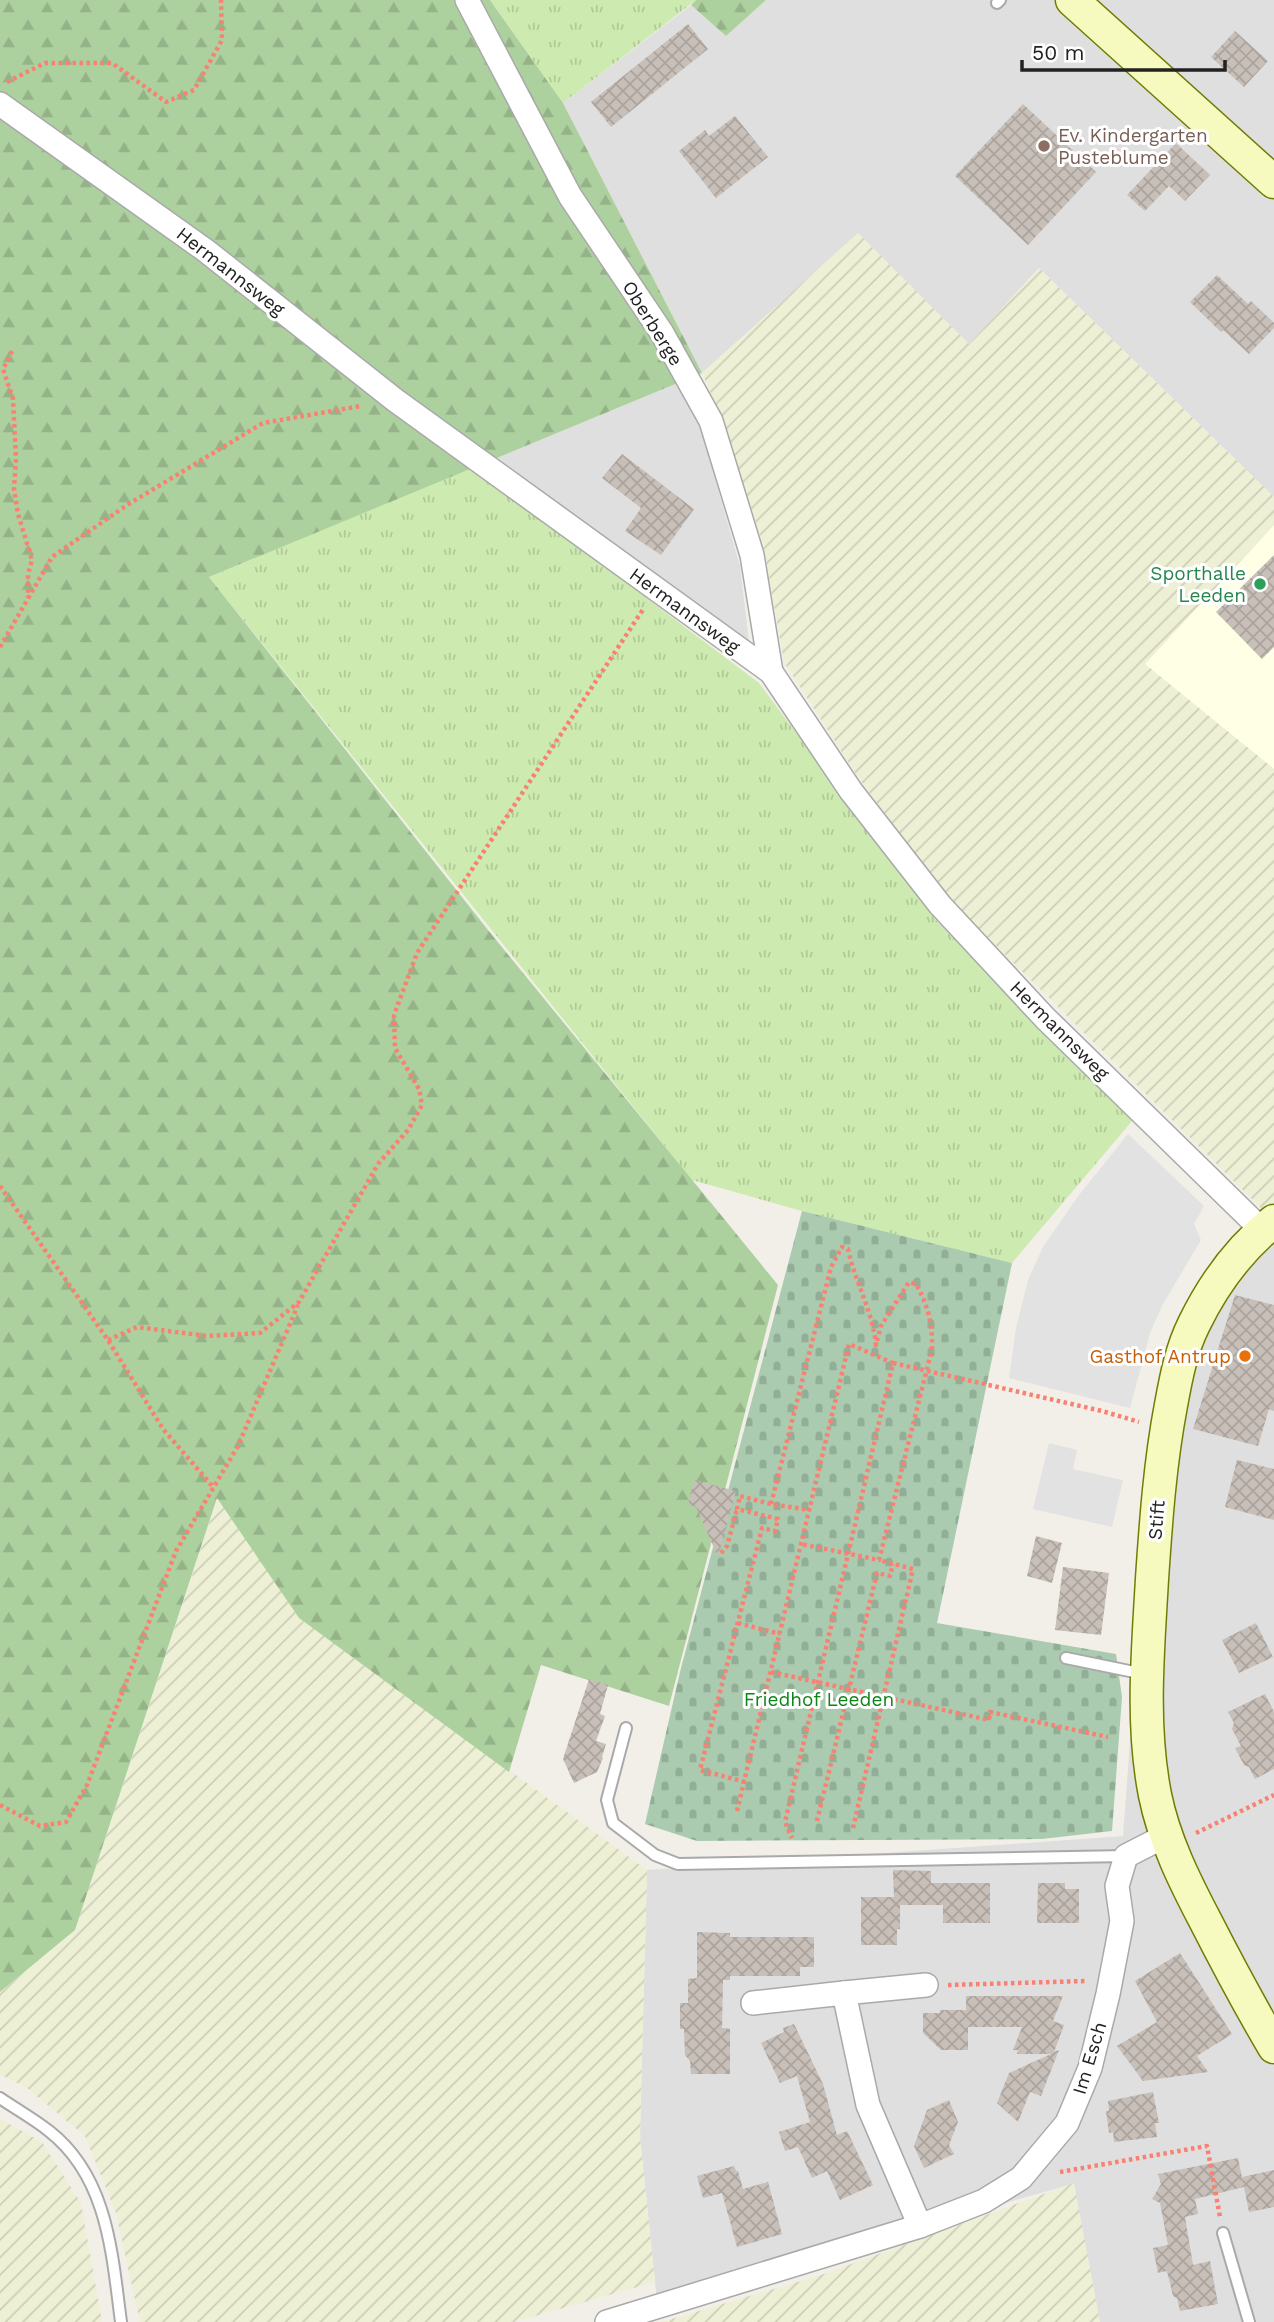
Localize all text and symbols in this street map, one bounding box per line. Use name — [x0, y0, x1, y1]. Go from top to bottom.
scale bar — [1022, 28, 1225, 72]
text: 50 m — [1032, 40, 1084, 65]
place label: Ev. Kindergarten Pusteblume — [1058, 124, 1208, 169]
marker: Ev. Kindergarten Pusteblume — [1036, 138, 1052, 154]
street label: Hermannsweg — [172, 222, 290, 321]
street label: Oberberge — [617, 276, 688, 370]
place label: Sporthalle Leeden — [1150, 562, 1246, 607]
street label: Hermannsweg — [625, 563, 745, 659]
marker: Sporthalle Leeden — [1252, 576, 1268, 592]
street label: Hermannsweg — [1005, 976, 1115, 1085]
place label: Gasthof Antrup — [1090, 1345, 1231, 1368]
marker: Gasthof Antrup — [1237, 1348, 1253, 1364]
street label: Stift — [1143, 1499, 1170, 1541]
park label: Friedhof Leeden — [744, 1688, 894, 1711]
street label: Im Esch — [1068, 2019, 1111, 2097]

